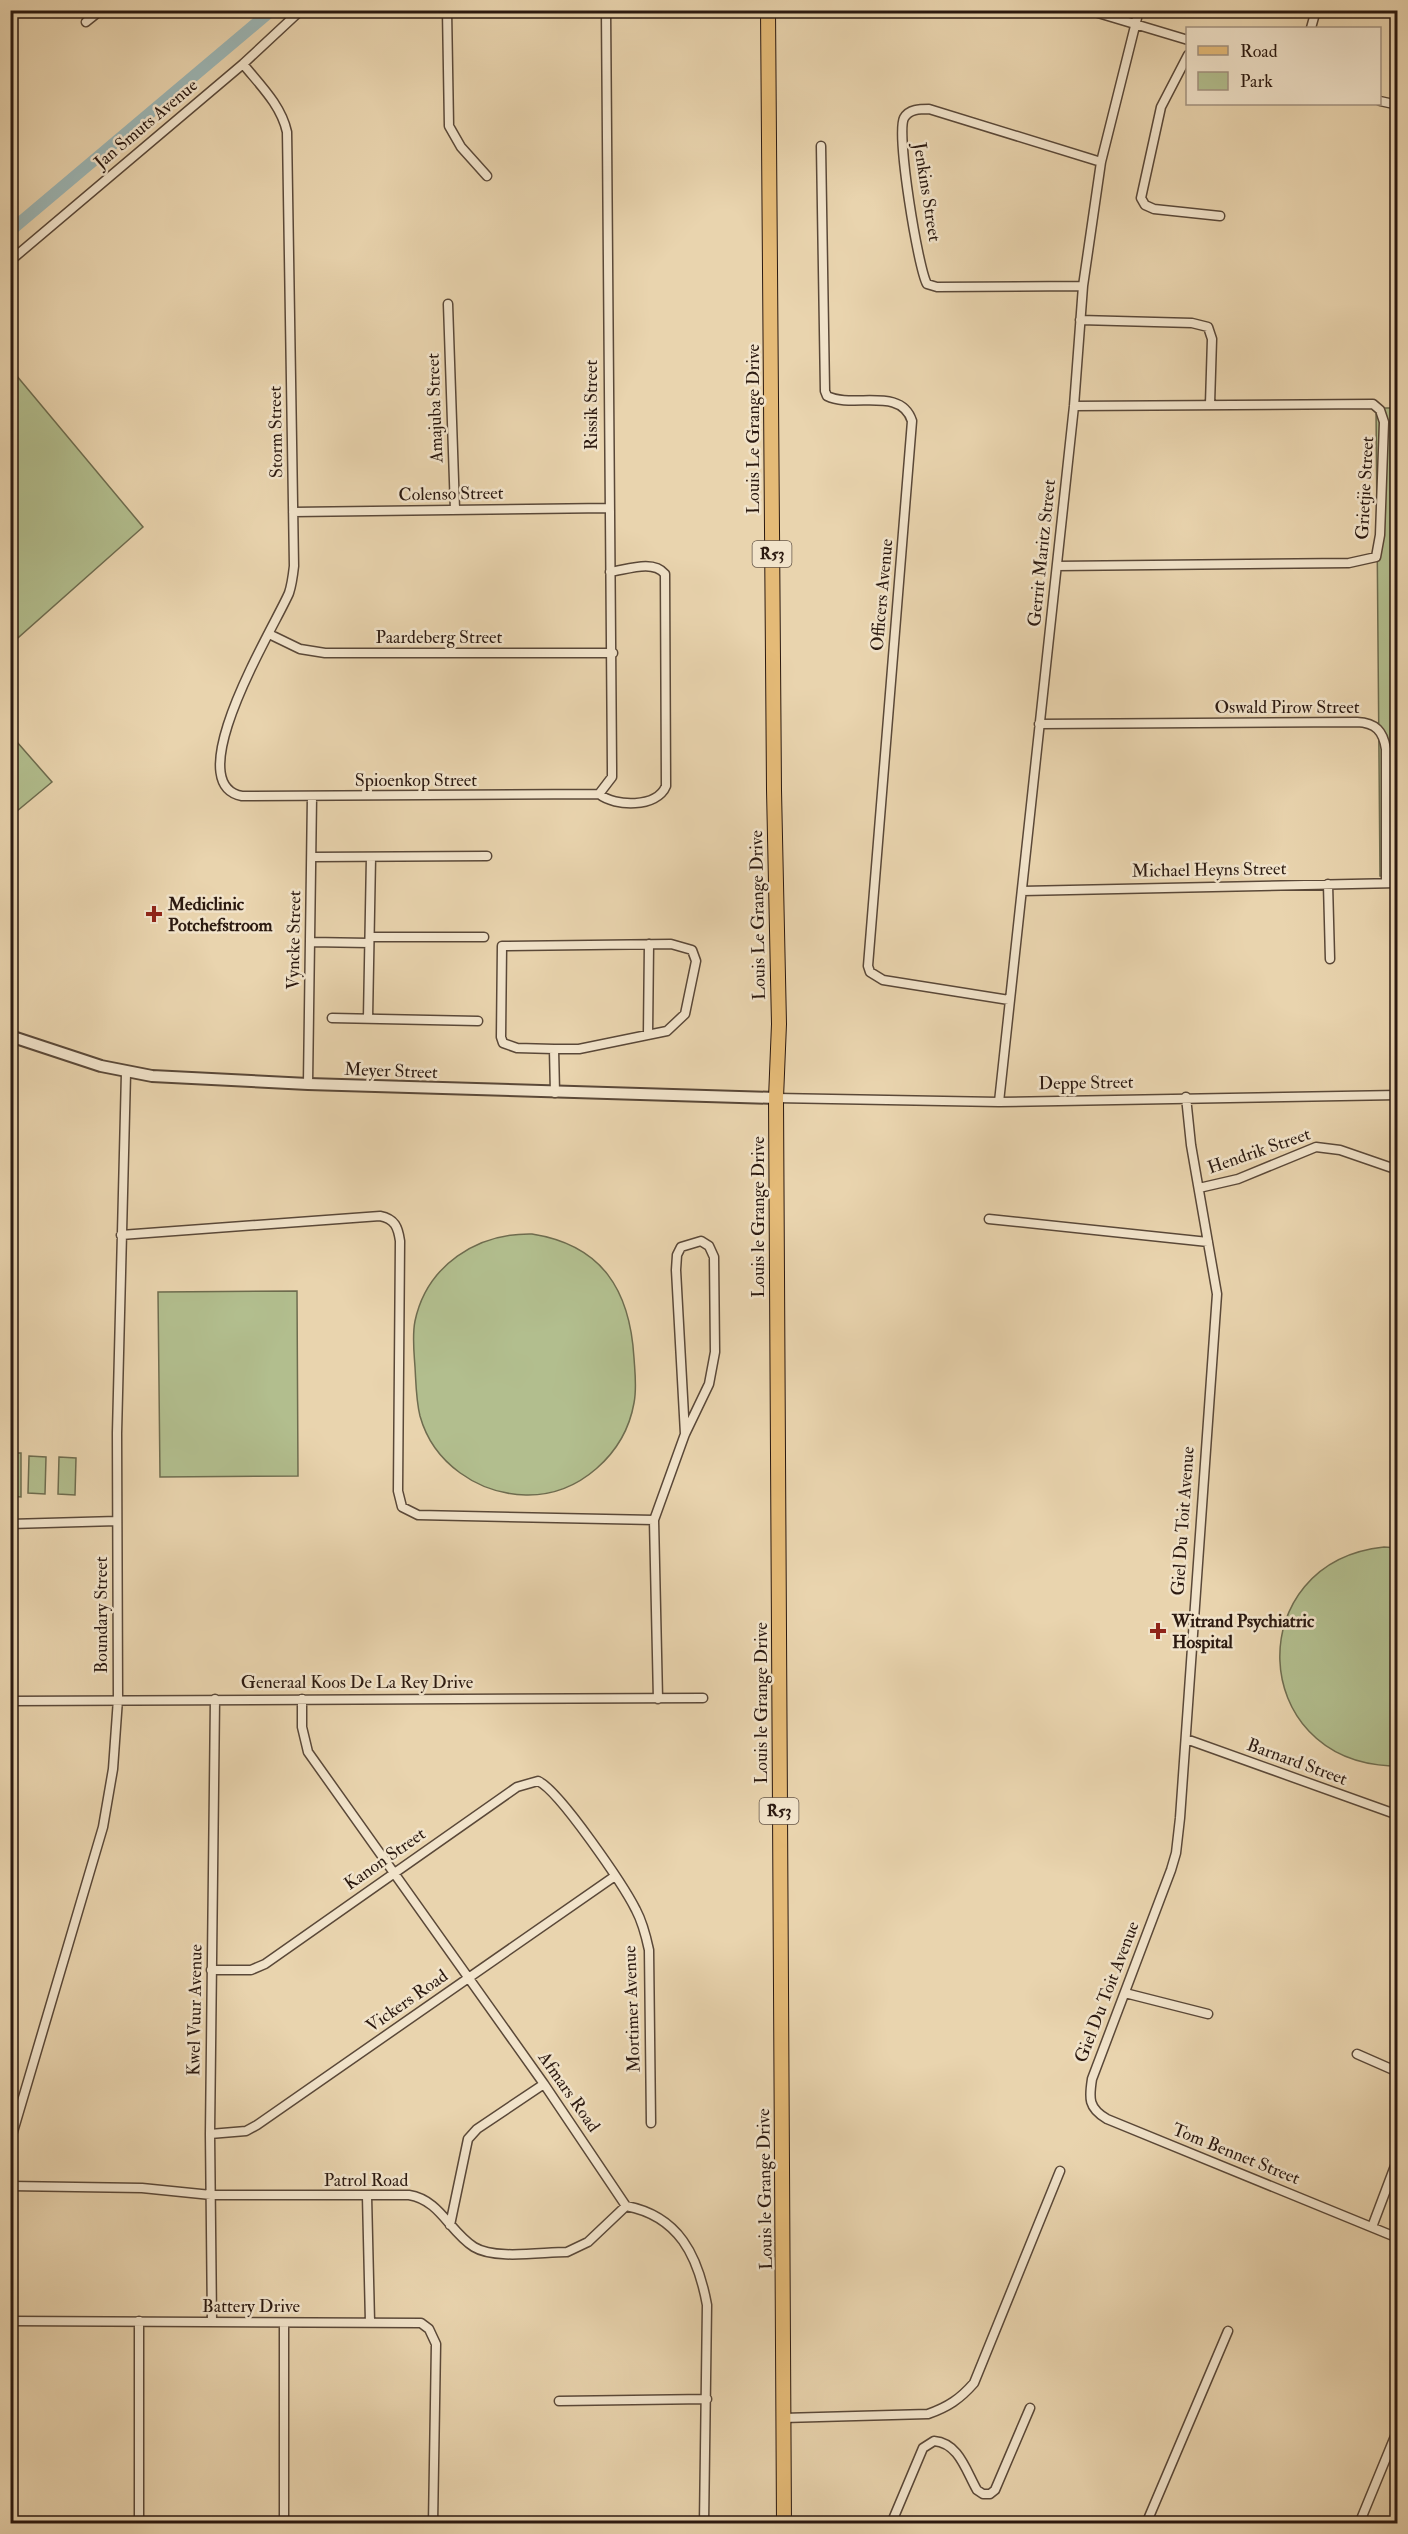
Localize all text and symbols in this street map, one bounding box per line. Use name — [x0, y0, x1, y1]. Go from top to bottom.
legend — [1186, 27, 1381, 105]
text: Road — [1240, 40, 1278, 63]
text: Park — [1240, 70, 1273, 93]
street label: Jan Smuts Avenue — [89, 74, 203, 175]
street label: Jenkins Street — [908, 140, 946, 243]
street label: Louis Le Grange Drive — [742, 343, 765, 514]
street label: Amajuba Street — [422, 353, 448, 464]
street label: Rissik Street — [580, 360, 603, 450]
street label: Storm Street — [264, 385, 288, 478]
street label: Grietjie Street — [1351, 436, 1379, 540]
street label: Gerrit Maritz Street — [1023, 478, 1061, 628]
street label: Colenso Street — [398, 482, 504, 506]
street label: Officers Avenue — [866, 537, 898, 652]
road number: R53 — [752, 541, 792, 567]
street label: Paardeberg Street — [376, 626, 503, 649]
street label: Oswald Pirow Street — [1214, 696, 1360, 719]
street label: Spioenkop Street — [355, 769, 477, 792]
street label: Louis Le Grange Drive — [745, 829, 771, 1000]
street label: Michael Heyns Street — [1131, 857, 1287, 883]
street label: Vyncke Street — [282, 890, 306, 990]
place label: Mediclinic Potchefstroom — [167, 893, 274, 937]
marker: Mediclinic Potchefstroom — [145, 905, 163, 923]
street label: Meyer Street — [344, 1058, 438, 1084]
street label: Deppe Street — [1038, 1071, 1134, 1095]
street label: Hendrik Street — [1204, 1123, 1314, 1179]
street label: Louis le Grange Drive — [747, 1136, 770, 1298]
street label: Giel Du Toit Avenue — [1166, 1445, 1200, 1596]
street label: Boundary Street — [90, 1556, 113, 1674]
place label: Witrand Psychiatric Hospital — [1171, 1610, 1315, 1654]
street label: Louis le Grange Drive — [750, 1622, 773, 1784]
marker: Witrand Psychiatric Hospital — [1149, 1622, 1167, 1640]
street label: Generaal Koos De La Rey Drive — [241, 1671, 474, 1694]
street label: Barnard Street — [1244, 1733, 1351, 1791]
road number: R53 — [760, 1798, 798, 1824]
street label: Kanon Street — [340, 1822, 430, 1895]
street label: Giel Du Toit Avenue — [1069, 1918, 1145, 2066]
street label: Kwel Vuur Avenue — [182, 1943, 208, 2076]
street label: Mortimer Avenue — [618, 1945, 646, 2073]
street label: Vickers Road — [362, 1964, 453, 2038]
street label: Afmars Road — [532, 2047, 605, 2137]
street label: Louis le Grange Drive — [752, 2108, 778, 2270]
street label: Tom Bennet Street — [1169, 2118, 1303, 2190]
street label: Patrol Road — [324, 2169, 408, 2192]
street label: Battery Drive — [202, 2295, 300, 2318]

